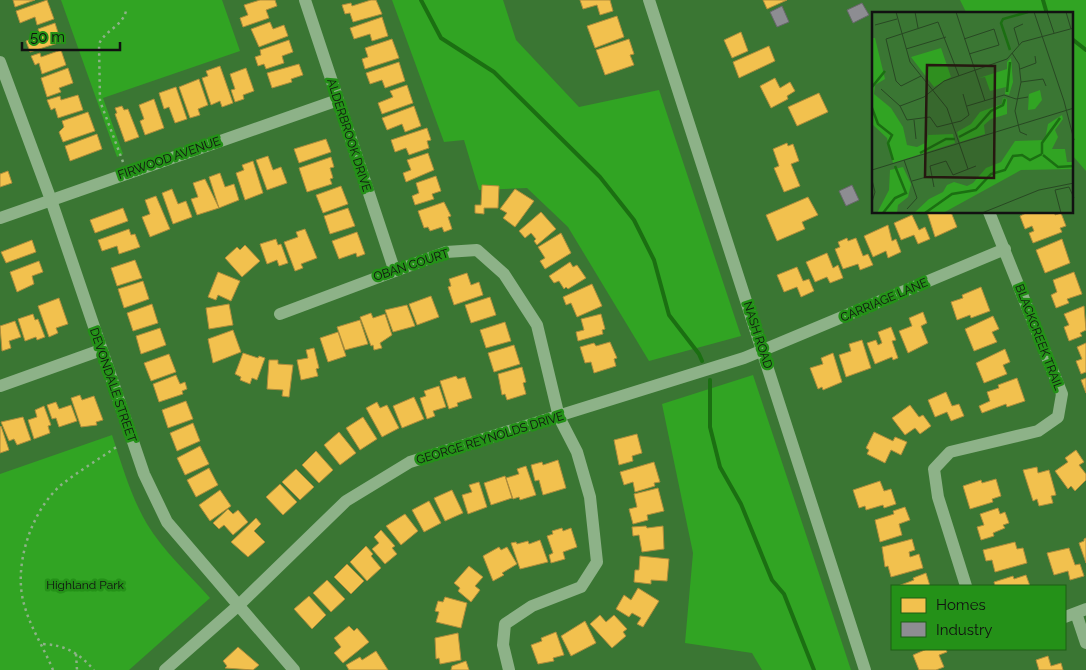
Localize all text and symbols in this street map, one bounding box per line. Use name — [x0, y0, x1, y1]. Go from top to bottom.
inset map — [872, 12, 1074, 214]
scale bar — [22, 20, 120, 52]
text: 50 m — [30, 28, 65, 46]
street label: ALDERBROOK DRIVE — [324, 77, 374, 193]
street label: FIRWOOD AVENUE — [116, 134, 222, 182]
street label: OBAN COURT — [371, 246, 451, 284]
street label: CARRIAGE LANE — [838, 275, 930, 325]
street label: BLACKCREEK TRAIL — [1012, 282, 1066, 392]
street label: NASH ROAD — [741, 300, 776, 371]
street label: DEVONDALE STREET — [87, 326, 139, 445]
street label: GEORGE REYNOLDS DRIVE — [415, 409, 565, 467]
park label: Highland Park — [46, 578, 124, 592]
legend — [891, 585, 1066, 650]
text: Homes — [936, 596, 986, 614]
text: Industry — [936, 621, 992, 639]

